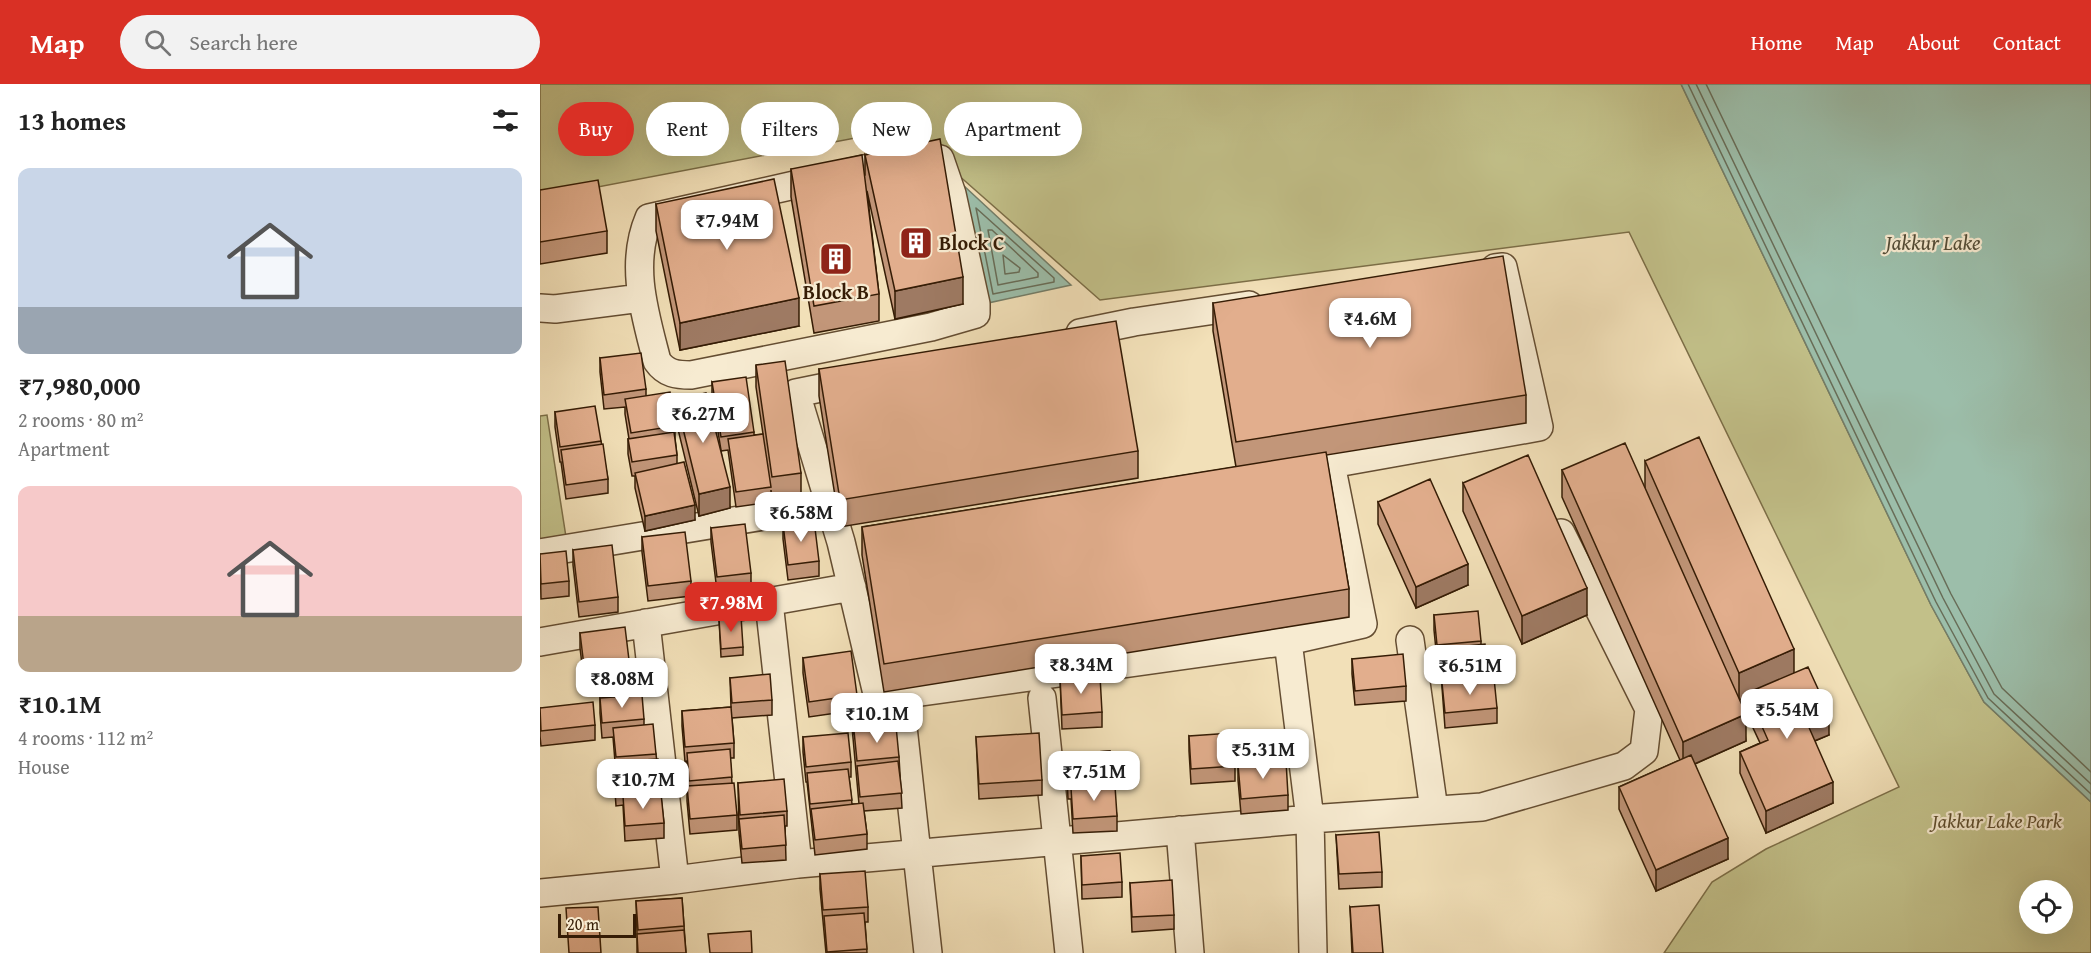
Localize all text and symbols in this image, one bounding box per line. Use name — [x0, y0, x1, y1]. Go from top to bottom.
search box — [120, 15, 540, 69]
text: Map — [30, 22, 84, 63]
icon: search — [141, 26, 174, 59]
text: Search here — [189, 26, 298, 58]
text: Home — [1751, 27, 1802, 58]
text: Map — [1835, 27, 1874, 58]
text: About — [1907, 27, 1960, 58]
text: Contact — [1993, 27, 2061, 58]
text: 13 homes — [18, 101, 126, 140]
chip: Buy — [558, 102, 634, 156]
chip: Rent — [646, 102, 729, 156]
chip: Filters — [741, 102, 839, 156]
chip: New — [851, 102, 932, 156]
chip: Apartment — [944, 102, 1082, 156]
icon: filters — [489, 104, 522, 137]
pin: ₹7.94M — [678, 200, 776, 251]
text: ₹7.94M — [695, 205, 759, 234]
icon: home — [216, 207, 324, 315]
building icon: Block C — [898, 225, 934, 261]
water label: Jakkur Lake — [1883, 227, 1980, 258]
place label: Block C — [939, 228, 1004, 257]
building icon: Block B — [818, 241, 854, 277]
place label: Block B — [803, 277, 869, 306]
pin: ₹4.6M — [1328, 298, 1412, 349]
text: ₹4.6M — [1343, 303, 1397, 332]
text: ₹7,980,000 — [18, 366, 140, 405]
pin: ₹6.27M — [654, 393, 752, 444]
text: ₹6.27M — [671, 398, 735, 427]
text: 2 rooms · 80 m² — [18, 405, 144, 434]
text: Apartment — [18, 434, 110, 463]
pin: ₹6.58M — [752, 492, 850, 543]
text: ₹6.58M — [769, 497, 833, 526]
icon: home — [216, 525, 324, 633]
pin: ₹7.98M — [682, 582, 780, 633]
text: ₹7.98M — [699, 587, 763, 616]
pin: ₹8.34M — [1032, 644, 1130, 695]
pin: ₹6.51M — [1421, 645, 1519, 696]
text: ₹8.34M — [1049, 649, 1113, 678]
text: ₹6.51M — [1438, 650, 1502, 679]
pin: ₹8.08M — [573, 658, 671, 709]
text: ₹8.08M — [590, 663, 654, 692]
text: ₹10.1M — [18, 684, 102, 723]
pin: ₹5.54M — [1738, 689, 1836, 740]
pin: ₹10.1M — [828, 693, 926, 744]
text: ₹5.54M — [1755, 694, 1819, 723]
text: ₹10.1M — [845, 698, 909, 727]
text: 4 rooms · 112 m² — [18, 723, 153, 752]
pin: ₹5.31M — [1214, 729, 1312, 780]
text: ₹5.31M — [1231, 734, 1295, 763]
pin: ₹7.51M — [1045, 751, 1143, 802]
text: House — [18, 752, 70, 781]
text: ₹7.51M — [1062, 756, 1126, 785]
pin: ₹10.7M — [594, 759, 692, 810]
text: ₹10.7M — [611, 764, 675, 793]
park label: Jakkur Lake Park — [1929, 806, 2063, 835]
map controls — [2019, 880, 2073, 934]
button: locate — [2019, 880, 2073, 934]
scale bar — [558, 911, 636, 938]
text: 20 m — [567, 912, 599, 936]

